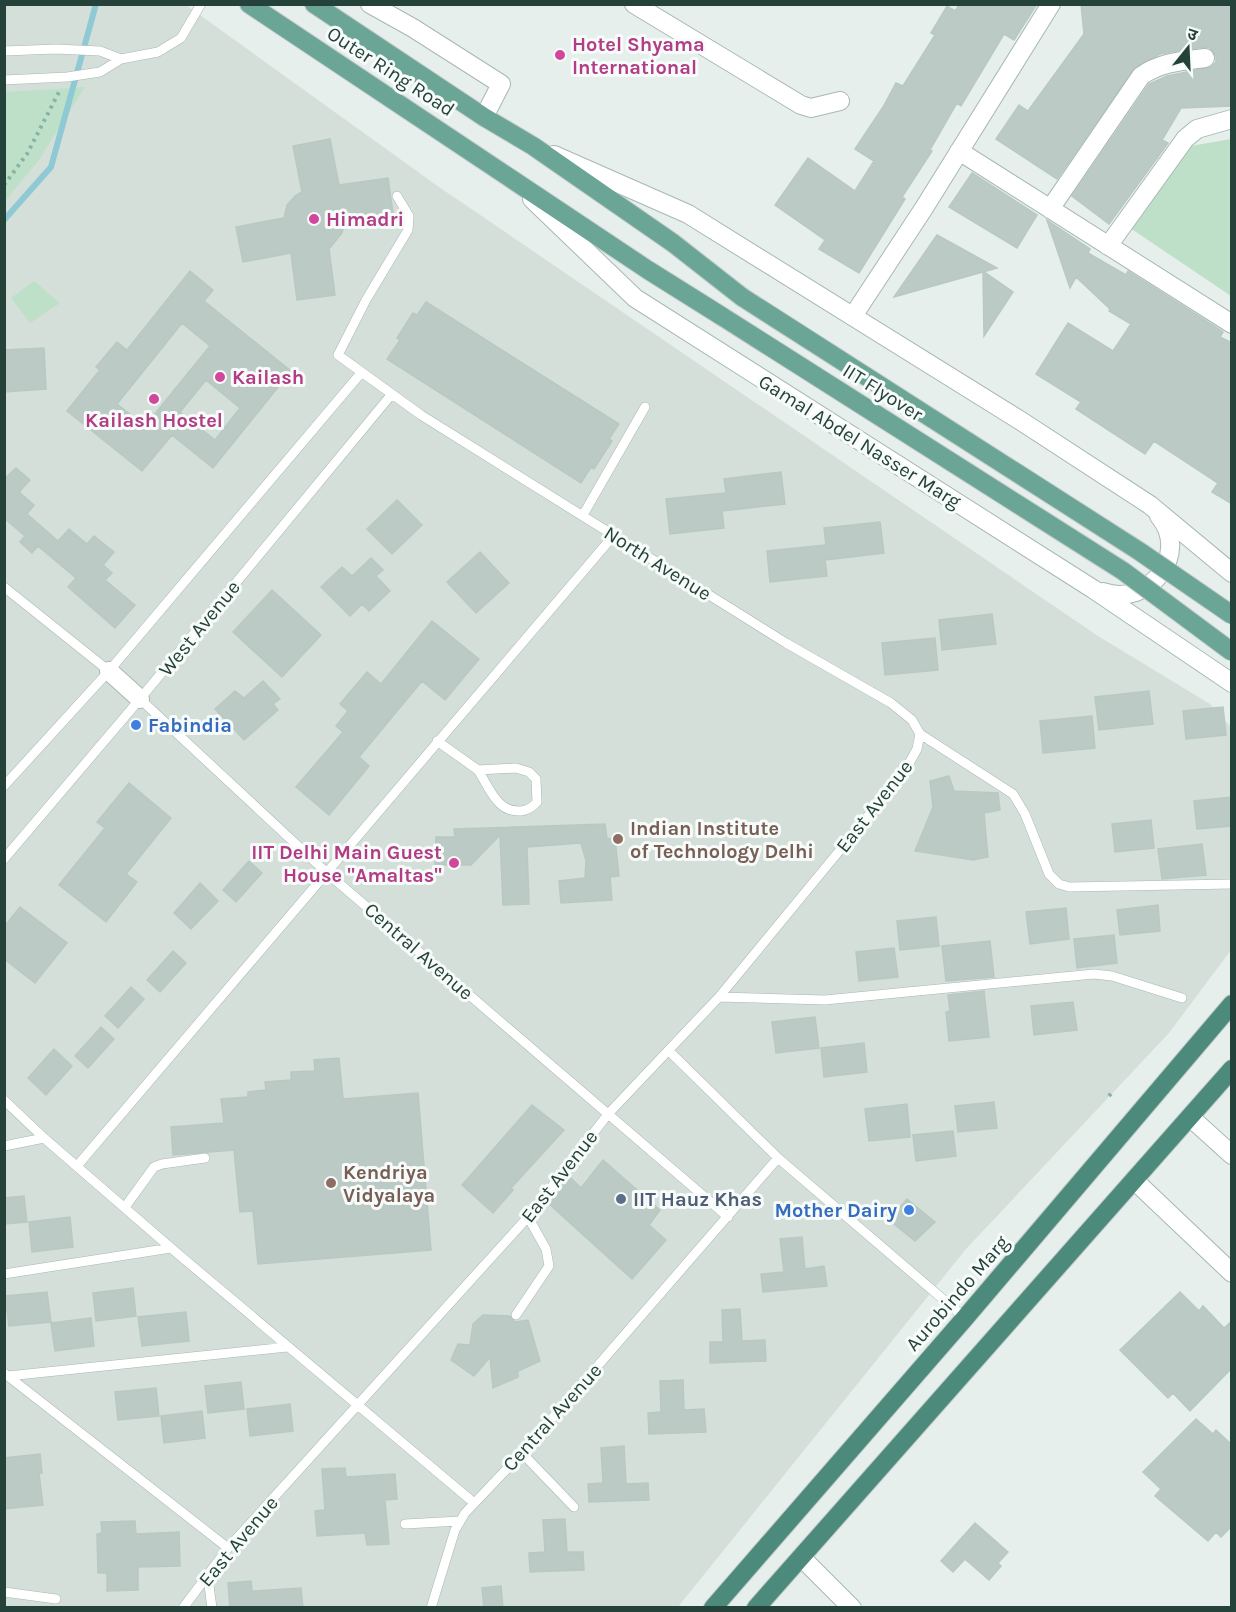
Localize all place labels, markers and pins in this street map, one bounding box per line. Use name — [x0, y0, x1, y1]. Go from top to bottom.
place label: Hotel Shyama International — [572, 33, 705, 79]
marker: Hotel Shyama International — [553, 48, 567, 62]
place label: Himadri — [326, 208, 404, 231]
marker: Himadri — [307, 212, 321, 226]
place label: Kailash — [232, 366, 304, 389]
marker: Kailash — [213, 370, 227, 384]
marker: Kailash Hostel — [147, 392, 161, 406]
place label: Kailash Hostel — [85, 409, 223, 432]
place label: Fabindia — [148, 714, 232, 737]
marker: Fabindia — [129, 718, 143, 732]
place label: Indian Institute of Technology Delhi — [630, 817, 814, 863]
marker: Indian Institute of Technology Delhi — [611, 832, 625, 846]
place label: IIT Delhi Main Guest House "Amaltas" — [251, 841, 442, 887]
marker: IIT Delhi Main Guest House "Amaltas" — [447, 856, 461, 870]
place label: Kendriya Vidyalaya — [343, 1161, 435, 1207]
marker: Kendriya Vidyalaya — [324, 1176, 338, 1190]
place label: IIT Hauz Khas — [633, 1188, 762, 1211]
marker: IIT Hauz Khas — [614, 1192, 628, 1206]
place label: Mother Dairy — [774, 1199, 897, 1222]
marker: Mother Dairy — [902, 1203, 916, 1217]

